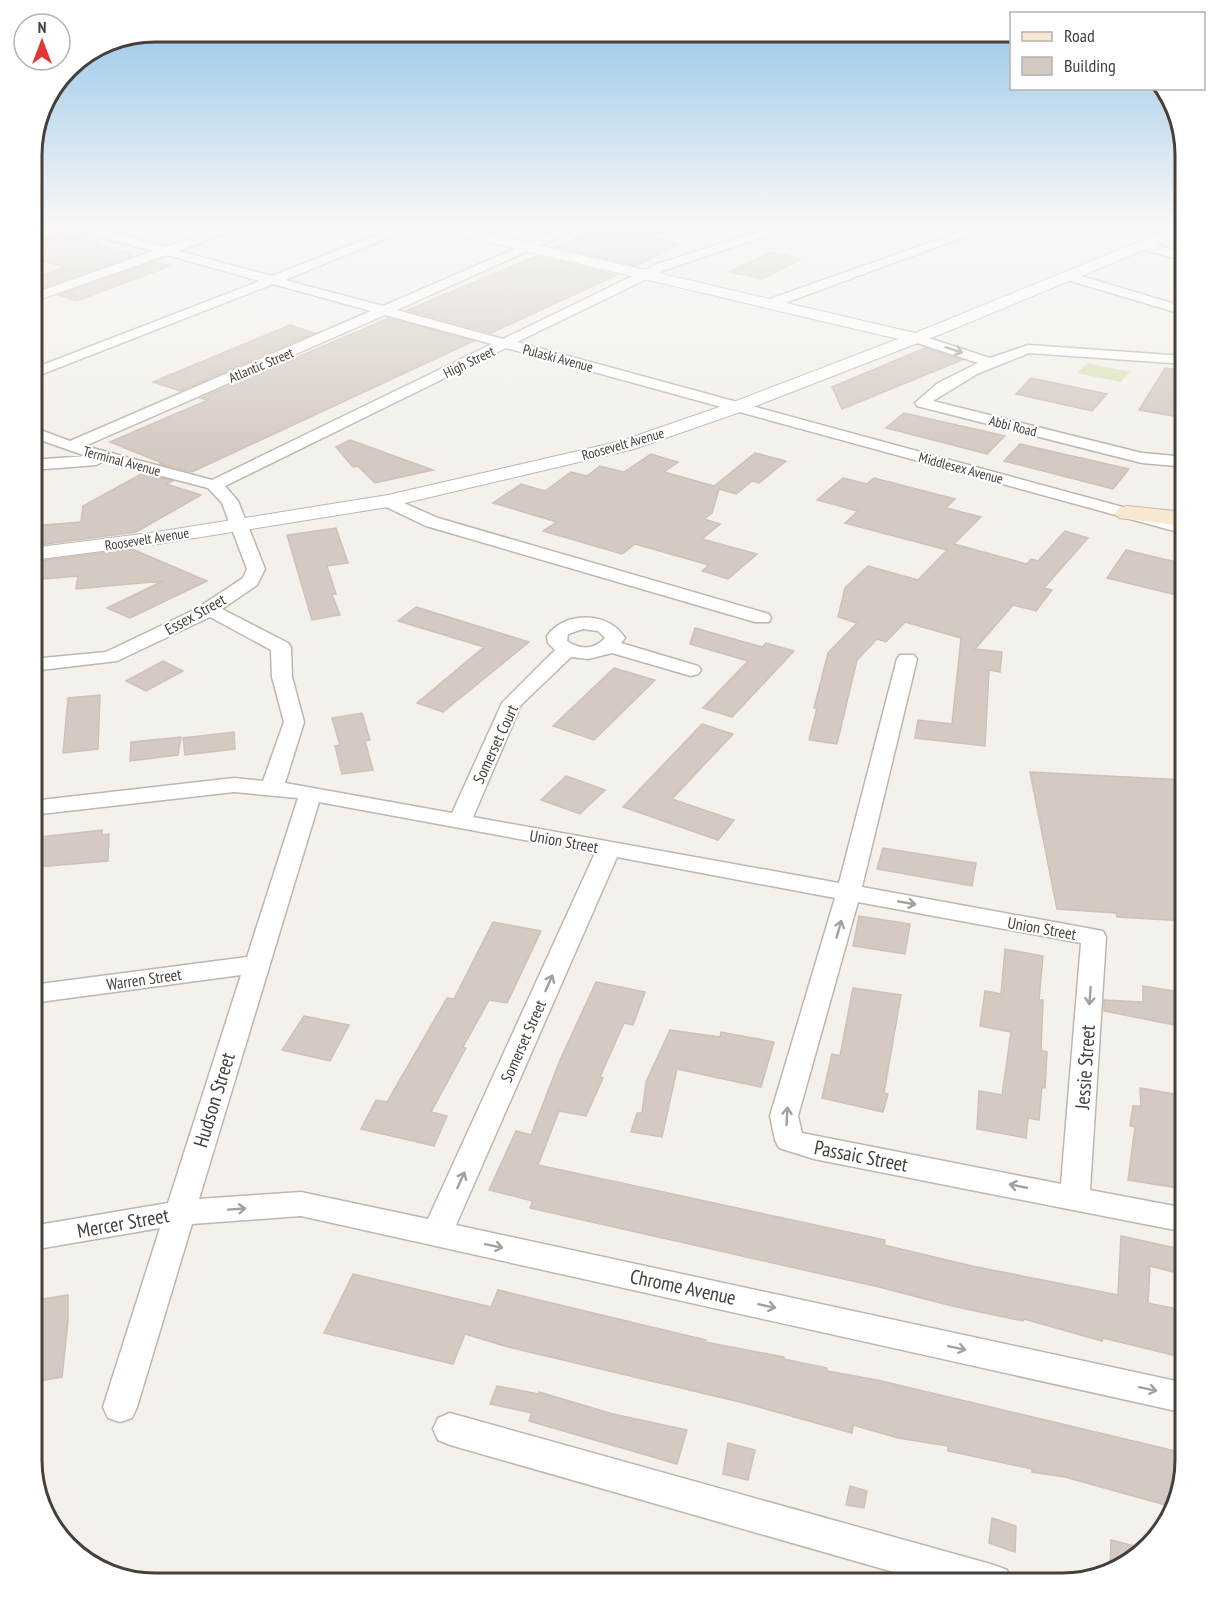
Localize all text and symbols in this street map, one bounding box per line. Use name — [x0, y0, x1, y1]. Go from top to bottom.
north arrow — [12, 12, 72, 72]
legend — [1010, 12, 1205, 90]
text: N — [38, 17, 46, 37]
text: Road — [1064, 24, 1095, 47]
text: Building — [1064, 54, 1116, 77]
street label: Pulaski Avenue — [521, 340, 595, 376]
street label: High Street — [440, 342, 498, 382]
street label: Atlantic Street — [226, 343, 296, 387]
one-way arrow — [944, 346, 963, 357]
street label: Abbi Road — [987, 411, 1039, 441]
street label: Roosevelt Avenue — [580, 424, 666, 464]
street label: Terminal Avenue — [81, 442, 163, 480]
street label: Middlesex Avenue — [917, 448, 1005, 488]
street label: Roosevelt Avenue — [104, 523, 191, 555]
street label: Essex Street — [161, 589, 230, 639]
street label: Somerset Court — [468, 701, 522, 787]
street label: Union Street — [528, 825, 600, 857]
one-way arrow — [897, 898, 916, 909]
street label: Union Street — [1006, 912, 1078, 944]
one-way arrow — [834, 919, 845, 938]
street label: Warren Street — [105, 964, 183, 994]
one-way arrow — [544, 974, 555, 992]
one-way arrow — [1084, 985, 1095, 1005]
street label: Somerset Street — [496, 996, 550, 1085]
street label: Jessie Street — [1069, 1023, 1101, 1111]
street label: Hudson Street — [187, 1049, 241, 1151]
one-way arrow — [782, 1107, 793, 1126]
street label: Passaic Street — [812, 1134, 910, 1178]
one-way arrow — [456, 1171, 467, 1190]
one-way arrow — [1008, 1180, 1028, 1191]
street label: Mercer Street — [75, 1202, 171, 1244]
one-way arrow — [227, 1203, 247, 1214]
one-way arrow — [484, 1241, 504, 1252]
street label: Chrome Avenue — [628, 1263, 738, 1311]
one-way arrow — [757, 1301, 776, 1312]
one-way arrow — [948, 1342, 967, 1354]
one-way arrow — [1138, 1384, 1157, 1396]

